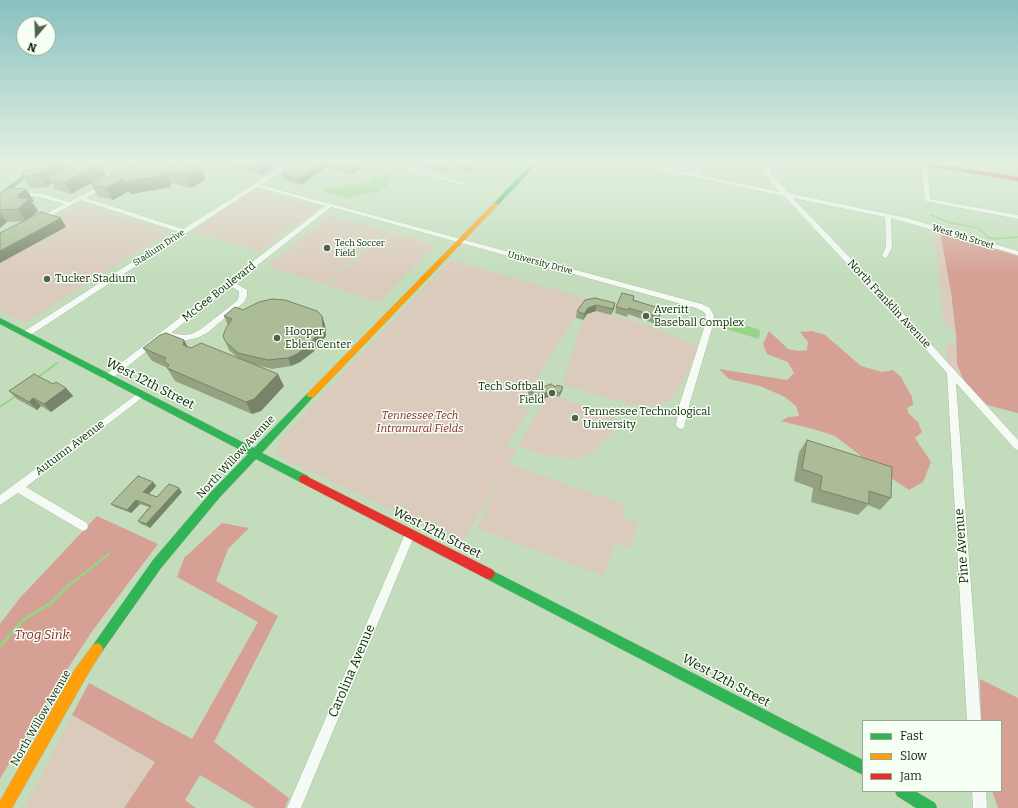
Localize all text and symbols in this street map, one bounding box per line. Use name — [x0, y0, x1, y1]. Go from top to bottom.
north arrow — [16, 16, 56, 56]
text: N — [26, 39, 38, 54]
street label: West 9th Street — [931, 222, 995, 252]
street label: Stadium Drive — [131, 227, 187, 269]
place label: Tech Soccer Field — [335, 238, 385, 259]
marker: Tech Soccer Field — [322, 243, 332, 253]
street label: University Drive — [506, 249, 574, 277]
street label: North Franklin Avenue — [844, 257, 934, 351]
street label: McGee Boulevard — [180, 259, 258, 325]
place label: Tucker Stadium — [55, 272, 136, 286]
marker: Tucker Stadium — [42, 274, 52, 284]
place label: Averitt Baseball Complex — [654, 303, 744, 329]
marker: Averitt Baseball Complex — [641, 311, 651, 321]
place label: Hooper Eblen Center — [285, 325, 351, 351]
marker: Hooper Eblen Center — [272, 333, 282, 343]
street label: West 12th Street — [103, 355, 197, 413]
place label: Tech Softball Field — [478, 380, 544, 406]
marker: Tech Softball Field — [547, 388, 557, 398]
place label: Tennessee Technological University — [583, 405, 710, 431]
park label: Tennessee Tech Intramural Fields — [377, 409, 463, 435]
street label: North Willow Avenue — [194, 413, 278, 501]
marker: Tennessee Technological University — [570, 413, 580, 423]
street label: Autumn Avenue — [33, 418, 107, 478]
street label: West 12th Street — [390, 504, 484, 562]
street label: Pine Avenue — [952, 508, 972, 584]
street label: Carolina Avenue — [325, 622, 379, 720]
park label: Trog Sink — [14, 627, 70, 643]
street label: West 12th Street — [679, 651, 773, 711]
street label: North Willow Avenue — [8, 668, 74, 768]
legend — [862, 720, 1002, 792]
text: Fast — [900, 729, 923, 743]
text: Slow — [900, 749, 927, 763]
text: Jam — [900, 769, 922, 783]

